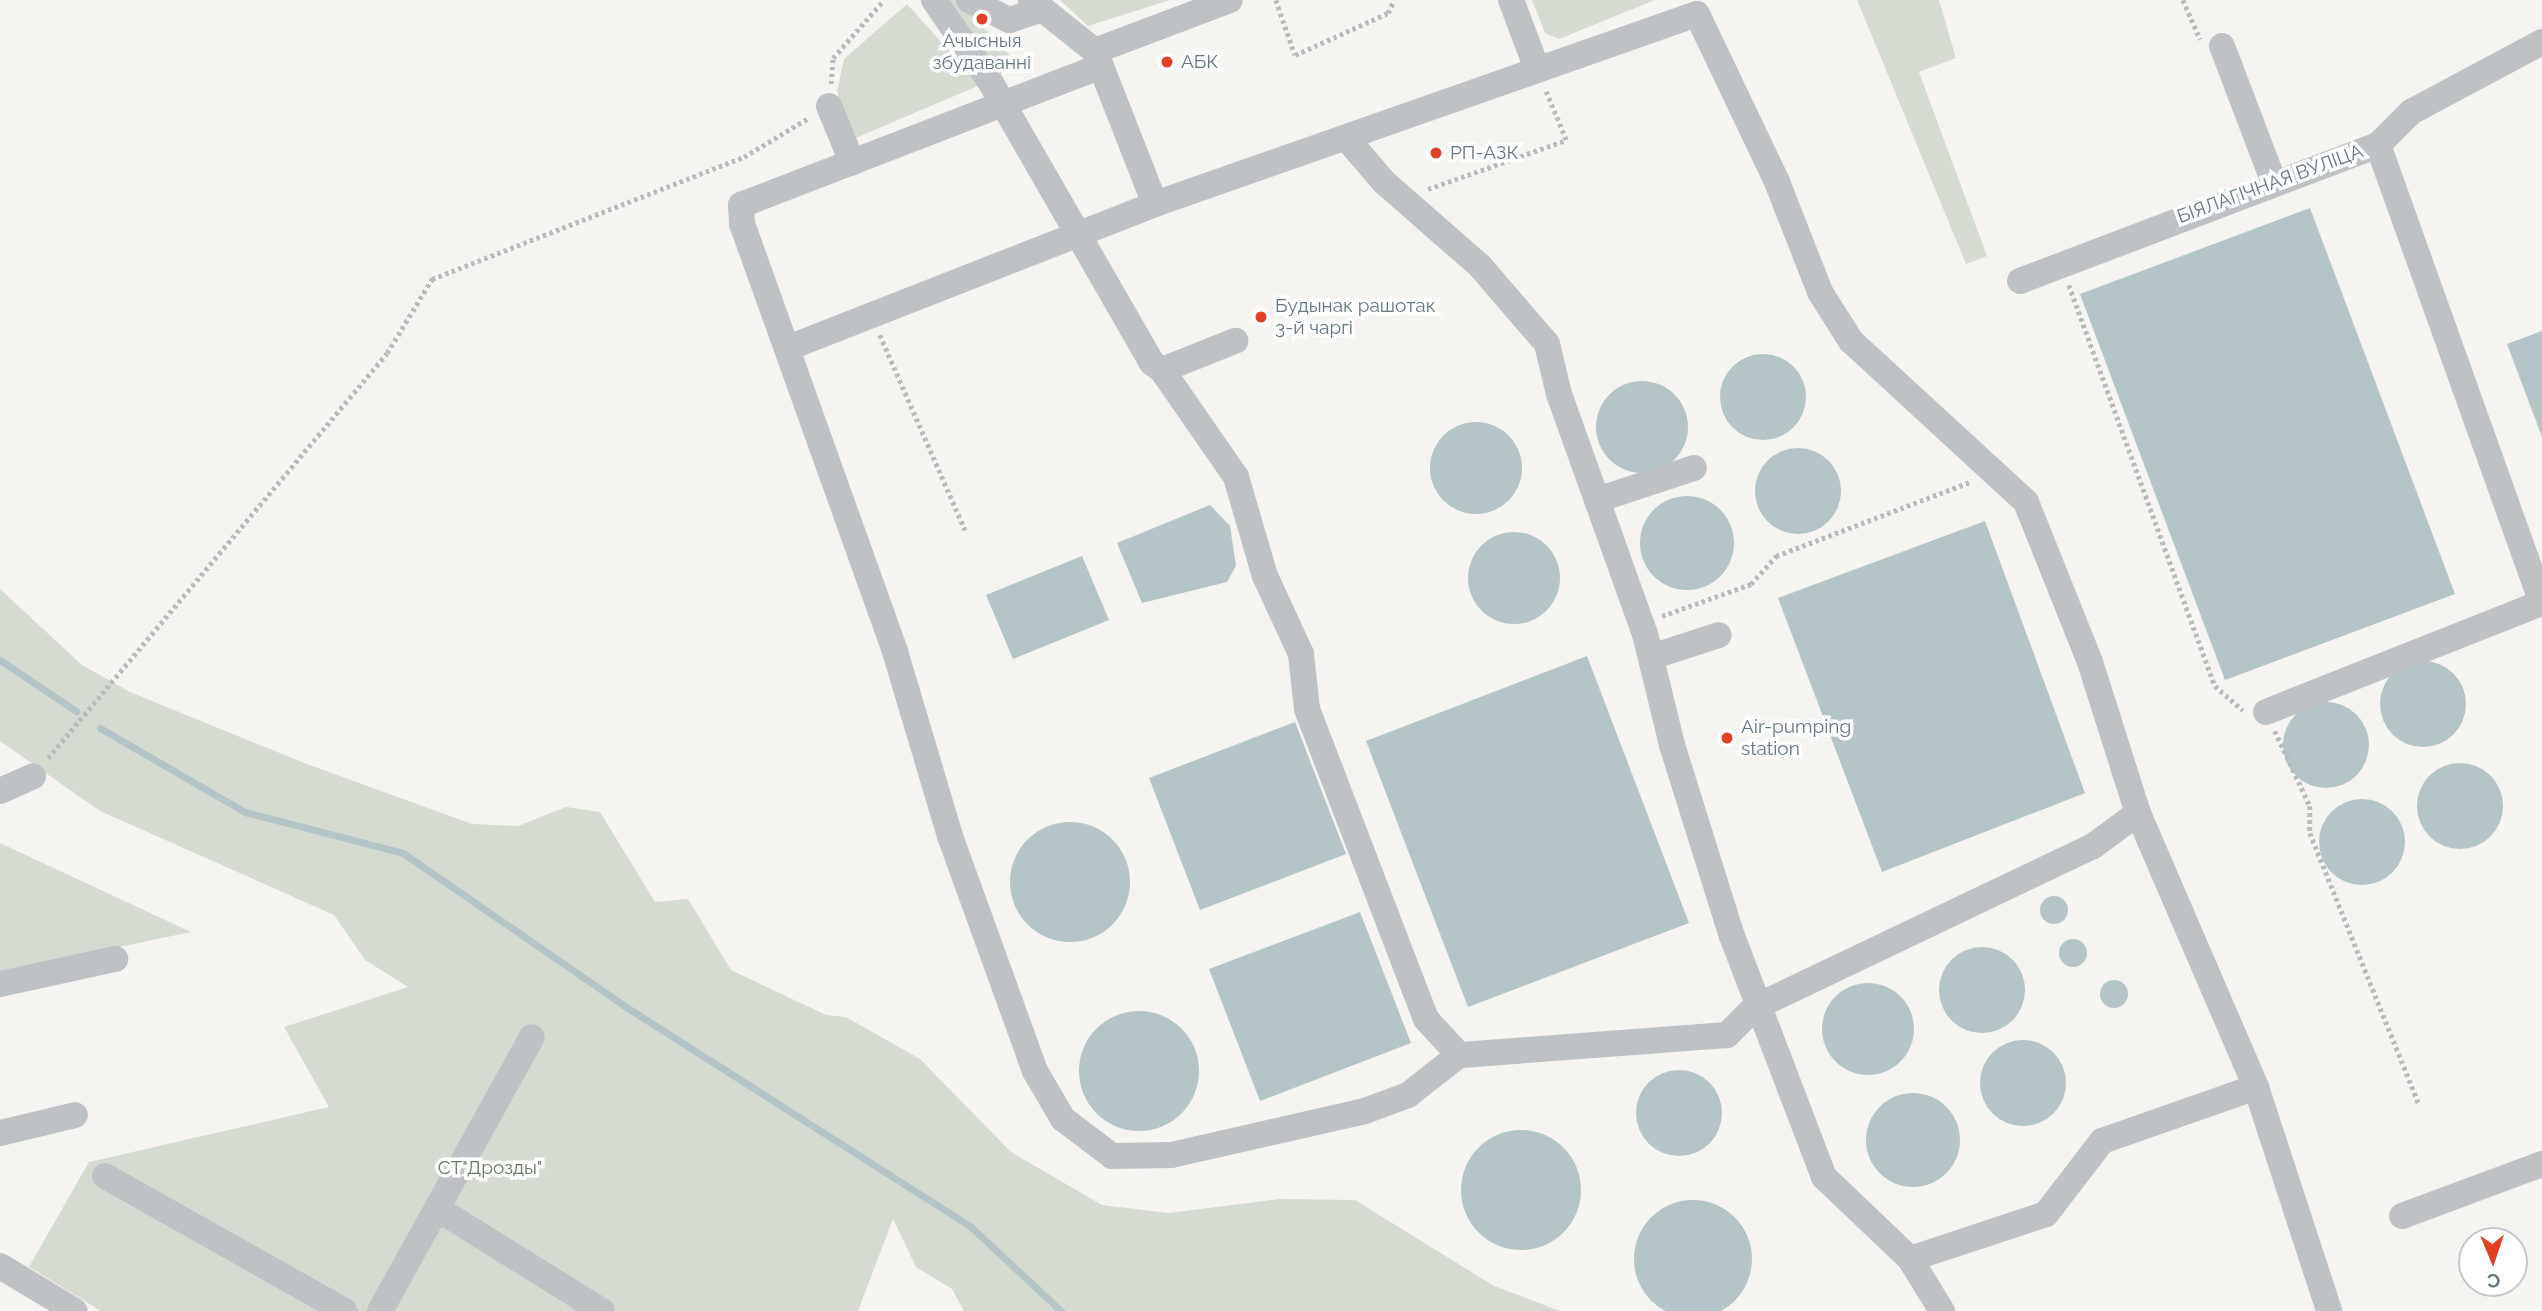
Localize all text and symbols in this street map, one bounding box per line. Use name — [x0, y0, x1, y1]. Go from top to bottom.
marker: Ачысныя збудаванні — [974, 11, 990, 27]
place label: Ачысныя збудаванні — [933, 30, 1031, 74]
place label: АБК — [1181, 51, 1218, 73]
marker: АБК — [1159, 54, 1175, 70]
street label: БІЯЛАГІЧНАЯ ВУЛІЦА — [2174, 140, 2366, 228]
place label: РП-АЗК — [1450, 142, 1518, 164]
marker: РП-АЗК — [1428, 145, 1444, 161]
place label: Будынак рашотак 3-й чаргі — [1275, 295, 1436, 339]
marker: Будынак рашотак 3-й чаргі — [1253, 309, 1269, 325]
place label: Air-pumping station — [1741, 716, 1851, 760]
marker: Air-pumping station — [1719, 730, 1735, 746]
park label: СТ"Дрозды" — [438, 1157, 542, 1179]
north arrow — [2458, 1227, 2528, 1297]
text: С — [2487, 1270, 2501, 1292]

